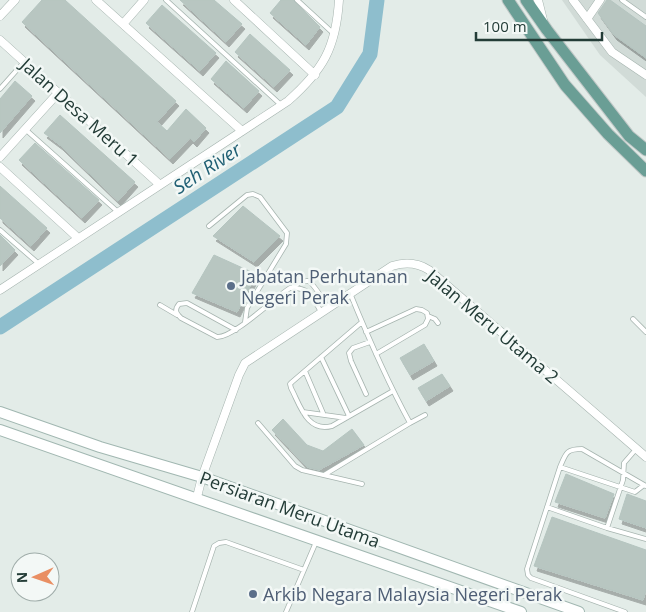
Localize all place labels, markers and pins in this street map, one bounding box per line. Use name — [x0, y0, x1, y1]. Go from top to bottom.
place label: Jabatan Perhutanan Negeri Perak — [239, 264, 408, 309]
marker: Jabatan Perhutanan Negeri Perak — [225, 280, 237, 292]
place label: Arkib Negara Malaysia Negeri Perak — [263, 582, 563, 606]
marker: Arkib Negara Malaysia Negeri Perak — [247, 588, 259, 600]

